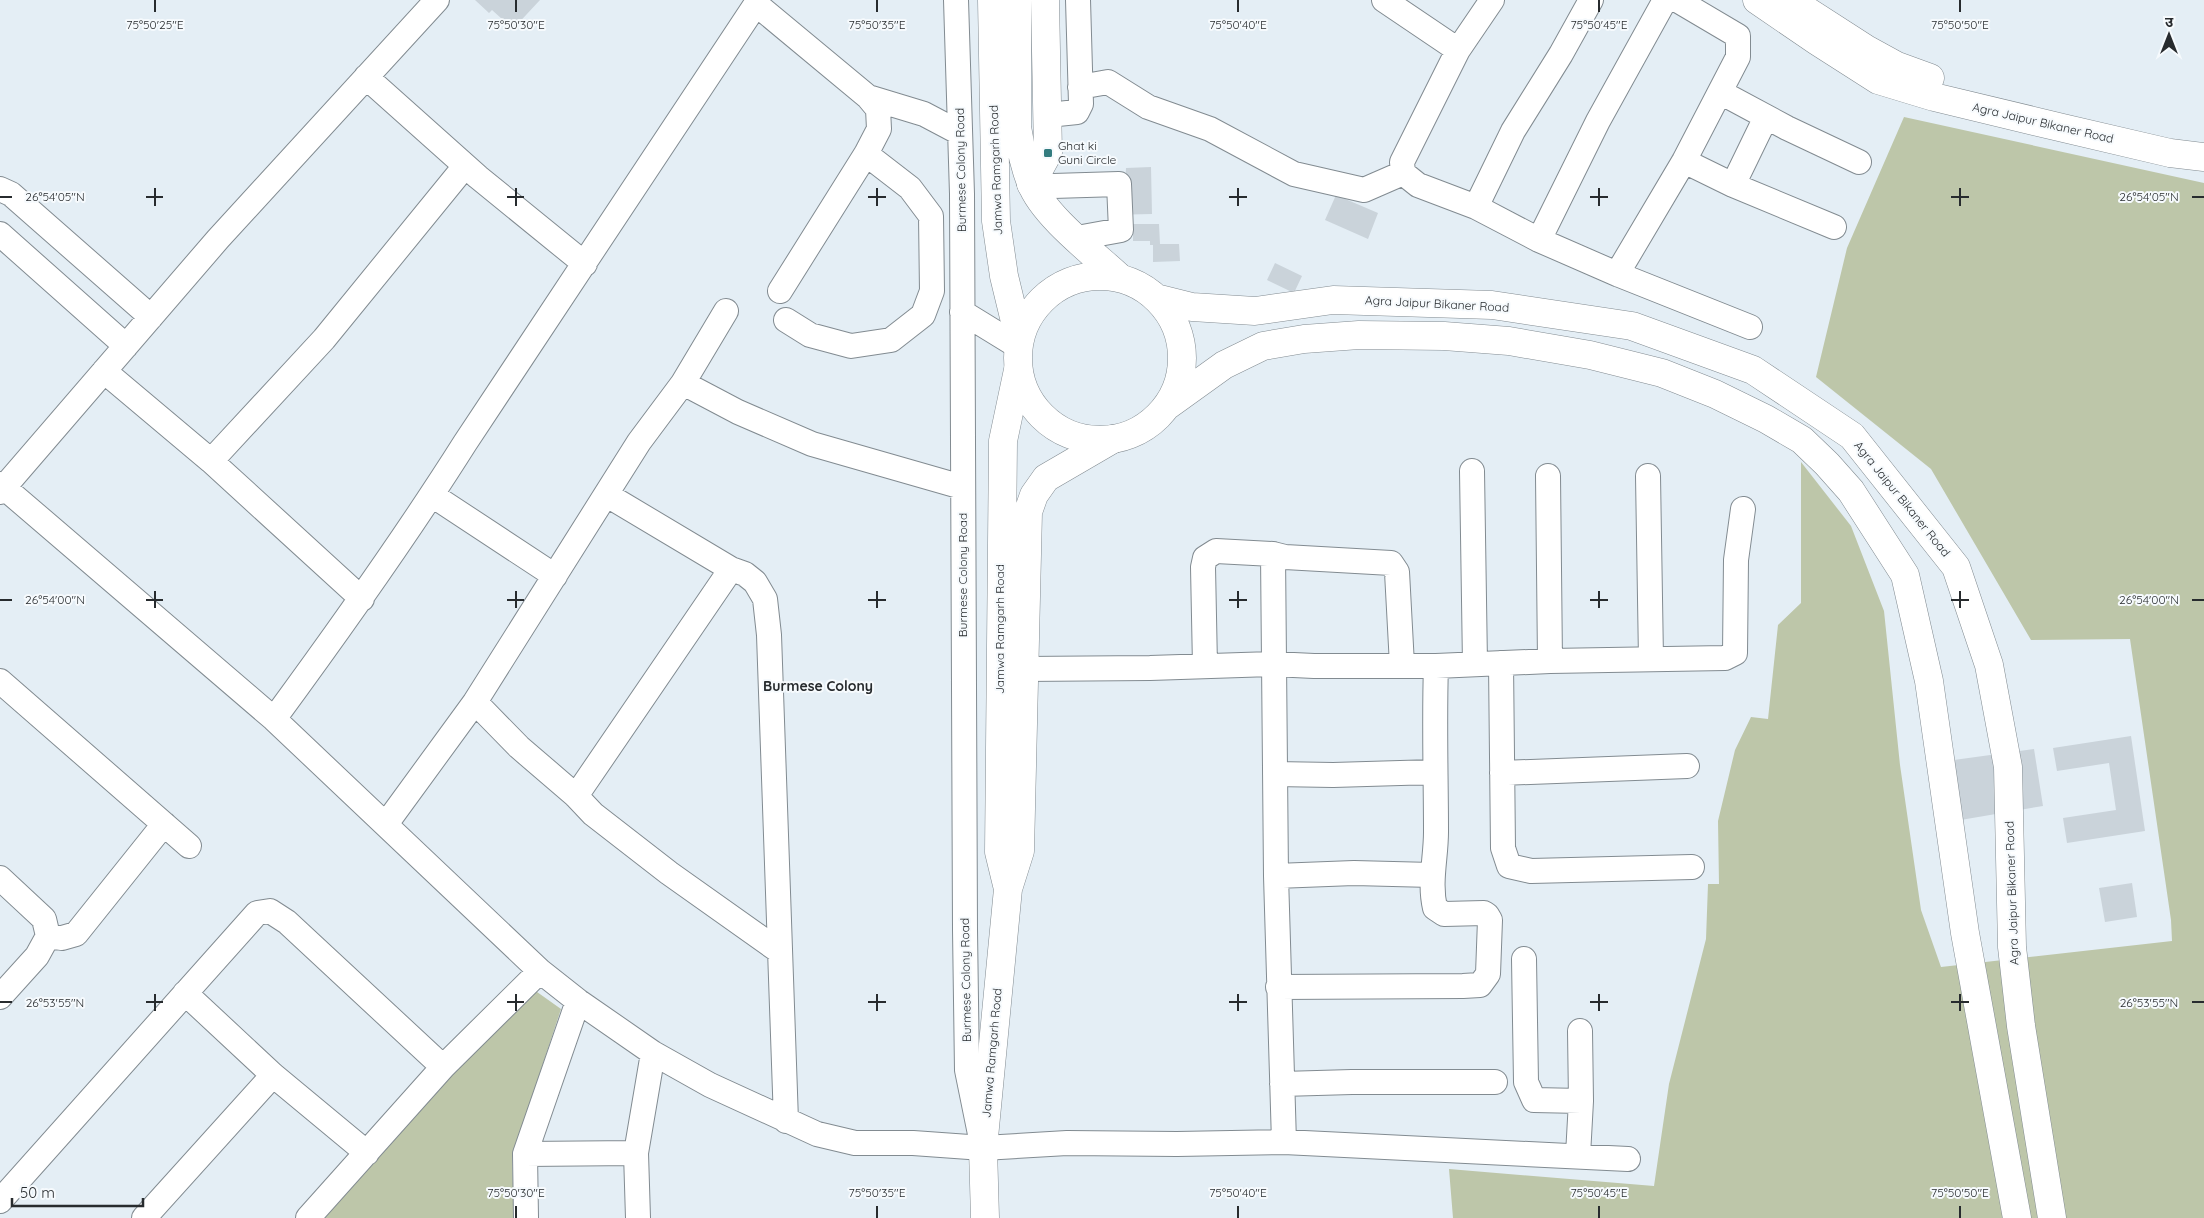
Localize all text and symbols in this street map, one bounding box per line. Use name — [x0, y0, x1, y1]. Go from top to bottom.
north arrow — [2144, 10, 2194, 60]
text: उ — [2165, 13, 2174, 31]
text: 75°50'25"E — [126, 17, 184, 32]
text: 75°50'30"E — [487, 17, 545, 32]
text: 75°50'35"E — [849, 17, 906, 32]
text: 75°50'40"E — [1209, 17, 1267, 32]
text: 75°50'45"E — [1570, 17, 1628, 32]
text: 75°50'50"E — [1931, 17, 1989, 32]
street label: Agra Jaipur Bikaner Road — [1971, 99, 2115, 146]
street label: Jamwa Ramgarh Road — [986, 105, 1005, 235]
street label: Burmese Colony Road — [952, 108, 969, 232]
place label: Ghat ki Guni Circle — [1058, 138, 1117, 167]
marker: Ghat ki Guni Circle — [1042, 147, 1054, 159]
text: 26°54'05"N — [25, 189, 85, 204]
text: 26°54'05"N — [2119, 189, 2179, 204]
street label: Agra Jaipur Bikaner Road — [1365, 292, 1510, 315]
street label: Agra Jaipur Bikaner Road — [1851, 438, 1954, 560]
street label: Burmese Colony Road — [955, 513, 970, 637]
street label: Jamwa Ramgarh Road — [992, 564, 1007, 694]
text: 26°54'00"N — [25, 592, 85, 607]
text: 26°54'00"N — [2119, 592, 2179, 607]
district label: Burmese Colony — [763, 677, 873, 695]
street label: Agra Jaipur Bikaner Road — [2001, 821, 2022, 965]
street label: Burmese Colony Road — [957, 918, 974, 1042]
street label: Jamwa Ramgarh Road — [978, 987, 1005, 1118]
text: 26°53'55"N — [26, 995, 84, 1010]
text: 26°53'55"N — [2120, 995, 2178, 1010]
scale bar — [12, 1176, 144, 1208]
text: 50 m — [20, 1183, 55, 1202]
text: 75°50'30"E — [487, 1185, 545, 1200]
text: 75°50'35"E — [849, 1185, 906, 1200]
text: 75°50'40"E — [1209, 1185, 1267, 1200]
text: 75°50'45"E — [1570, 1185, 1628, 1200]
text: 75°50'50"E — [1931, 1185, 1989, 1200]

